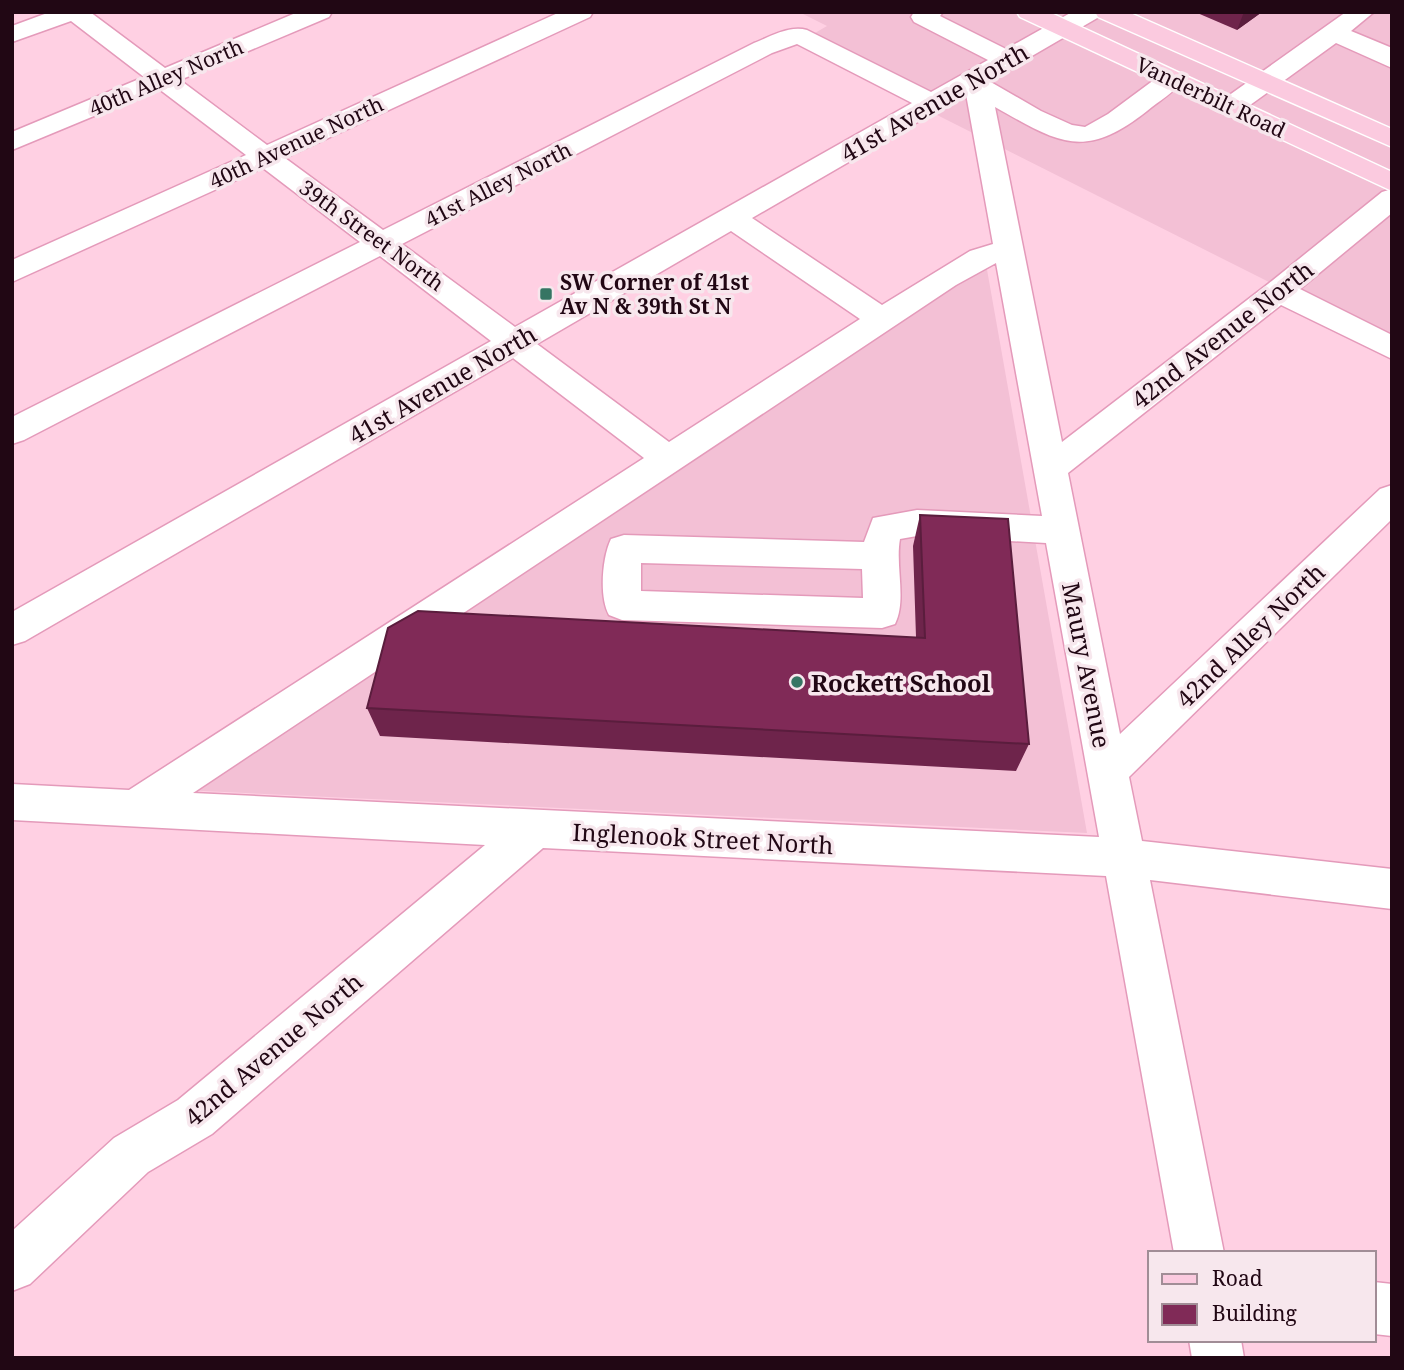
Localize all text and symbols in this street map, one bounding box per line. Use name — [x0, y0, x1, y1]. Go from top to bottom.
street label: 40th Alley North — [85, 32, 247, 122]
street label: 41st Avenue North — [834, 35, 1034, 169]
street label: Vanderbilt Road — [1132, 50, 1290, 144]
street label: 40th Avenue North — [204, 89, 388, 195]
street label: 41st Alley North — [420, 135, 576, 233]
street label: 39th Street North — [294, 173, 450, 297]
street label: 42nd Avenue North — [1124, 253, 1320, 415]
place label: SW Corner of 41st Av N & 39th St N — [560, 268, 750, 320]
marker: SW Corner of 41st Av N & 39th St N — [538, 286, 554, 302]
street label: 41st Avenue North — [342, 317, 542, 451]
street label: 42nd Alley North — [1168, 555, 1332, 715]
street label: Maury Avenue — [1055, 579, 1119, 751]
place label: Rockett School — [811, 666, 991, 699]
marker: Rockett School — [789, 674, 805, 690]
street label: Inglenook Street North — [572, 815, 834, 861]
street label: 42nd Avenue North — [177, 965, 369, 1133]
legend — [1148, 1251, 1376, 1342]
text: Road — [1212, 1264, 1263, 1292]
text: Building — [1212, 1299, 1297, 1327]

